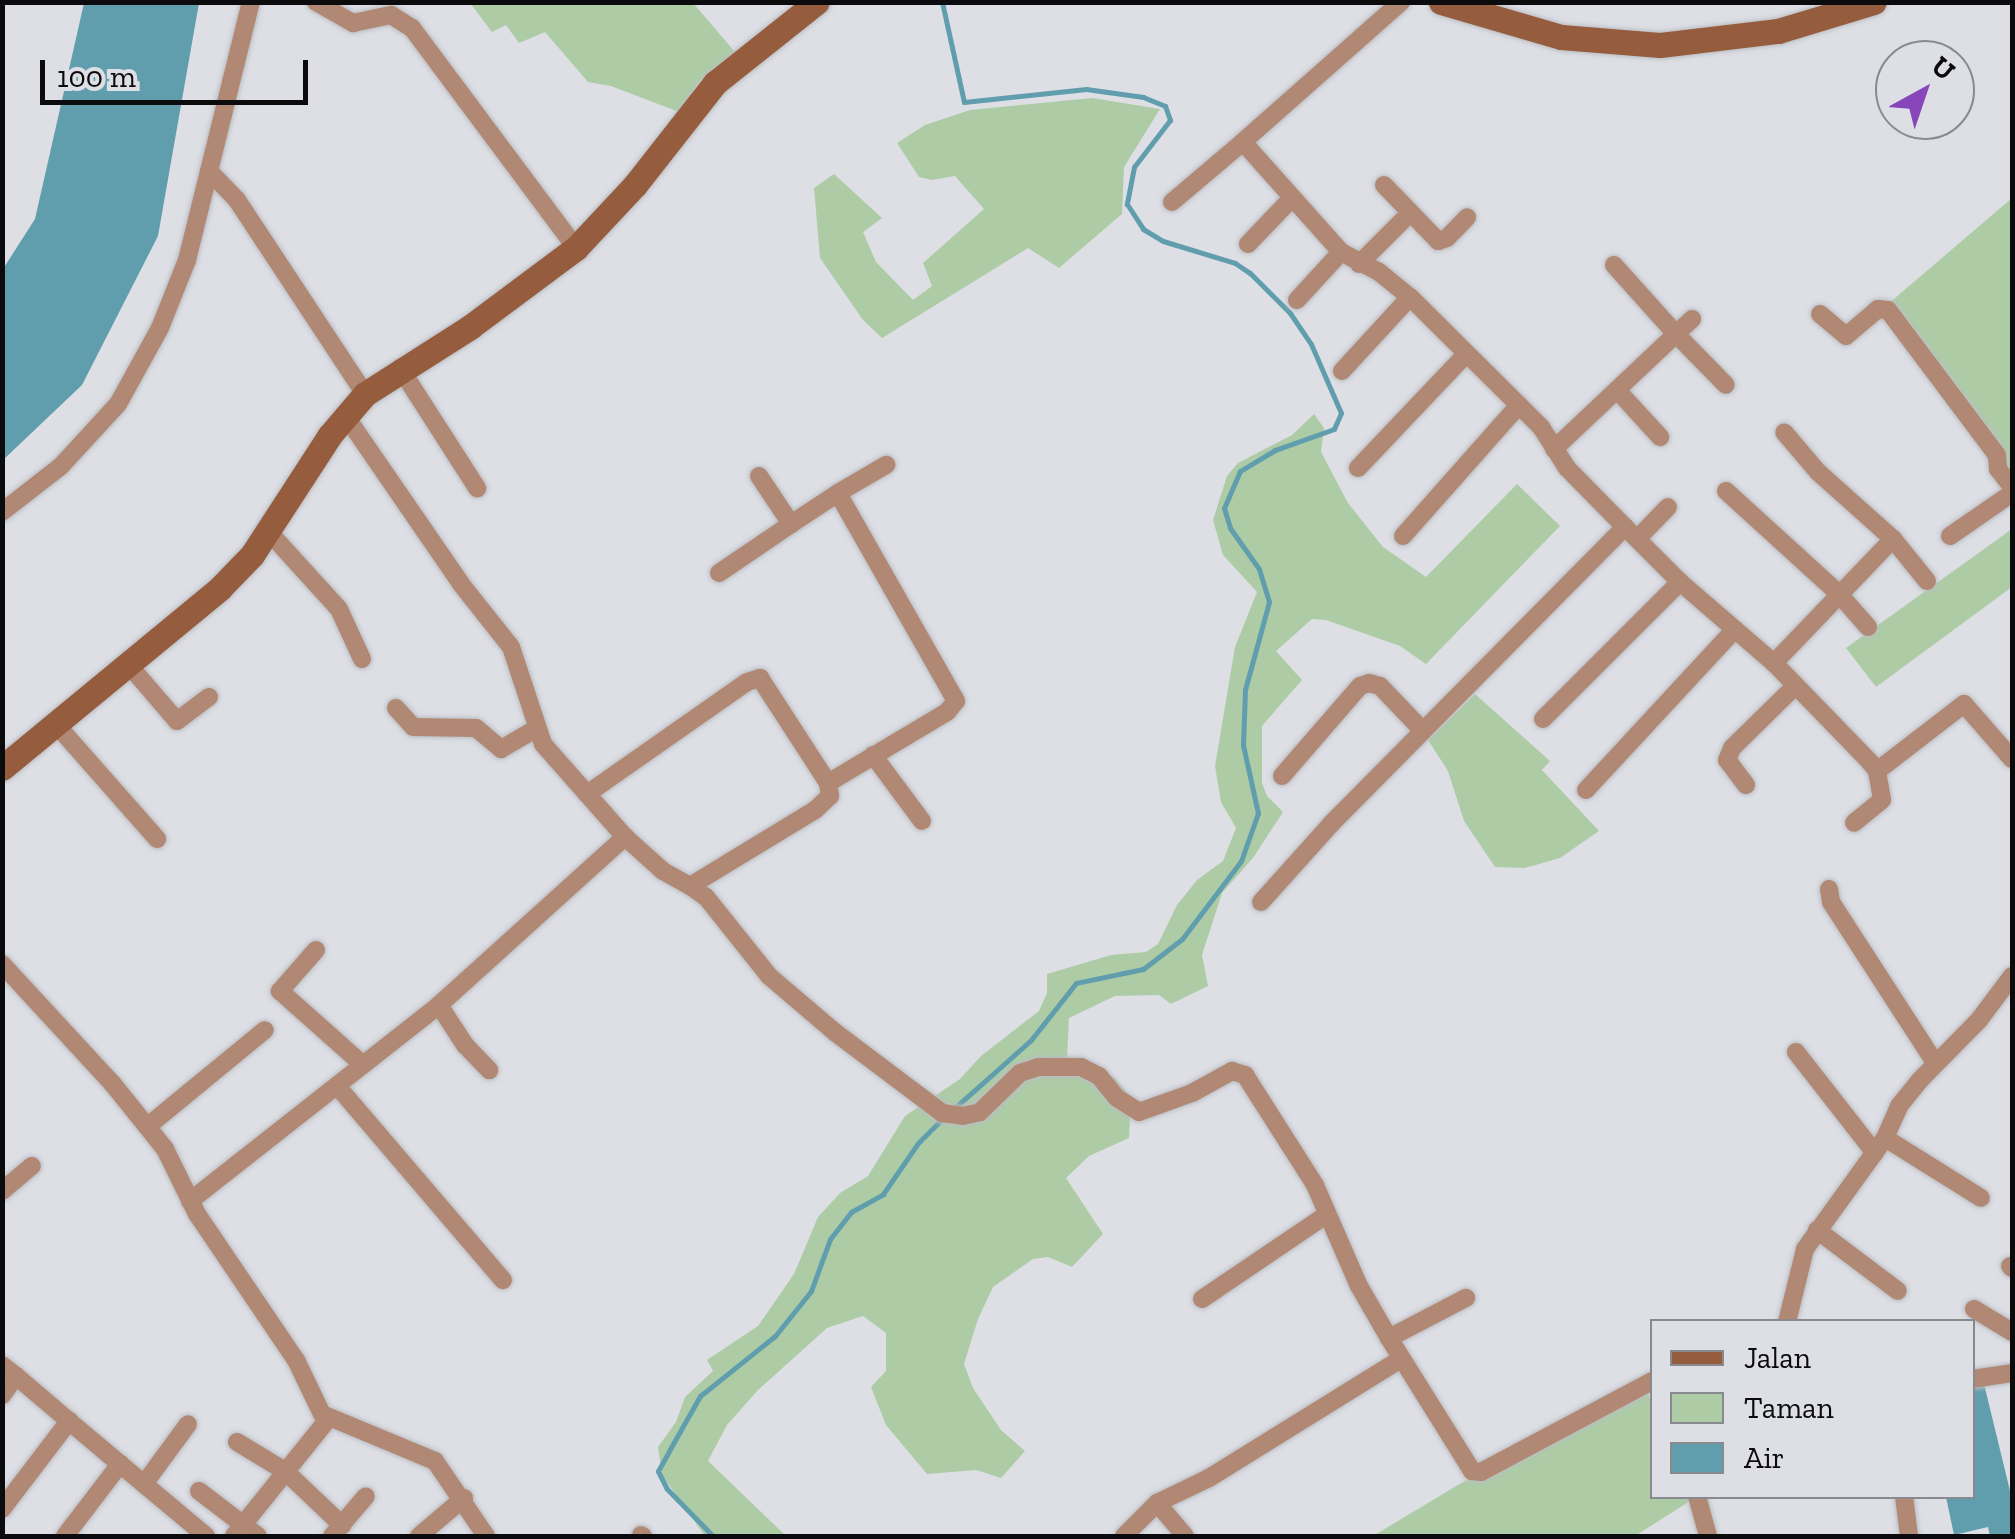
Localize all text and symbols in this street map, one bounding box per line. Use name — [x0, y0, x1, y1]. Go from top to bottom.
scale bar — [45, 40, 312, 102]
north arrow — [1875, 40, 1975, 140]
text: U — [1925, 49, 1962, 87]
text: 100 m — [57, 59, 136, 95]
legend — [1650, 1319, 1975, 1499]
text: Jalan — [1744, 1340, 1811, 1376]
text: Taman — [1744, 1390, 1834, 1426]
text: Air — [1744, 1440, 1784, 1476]

